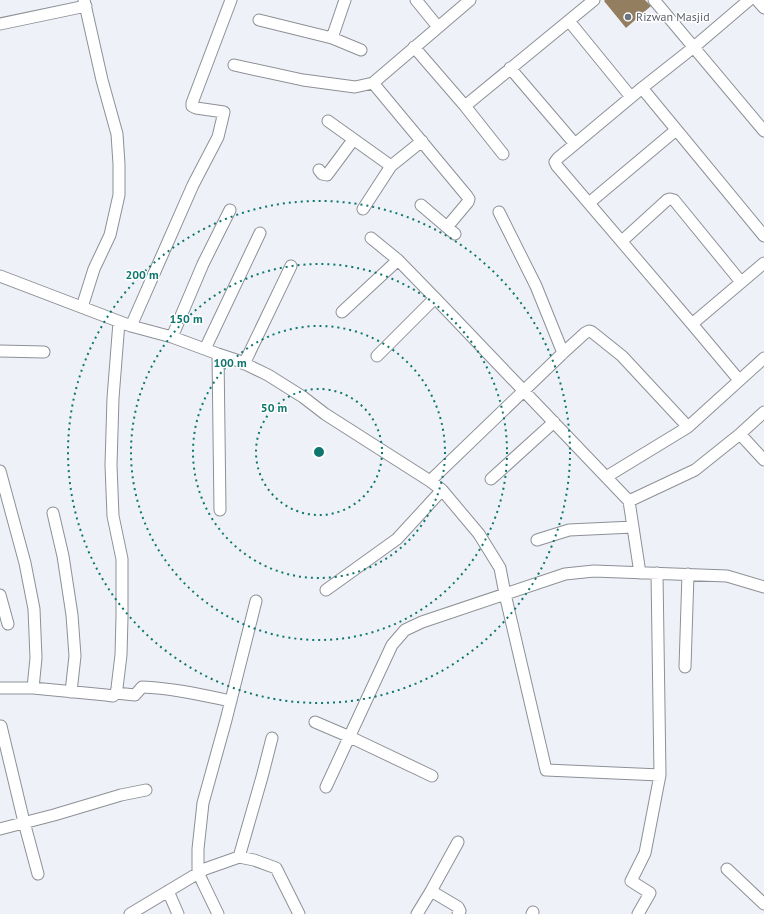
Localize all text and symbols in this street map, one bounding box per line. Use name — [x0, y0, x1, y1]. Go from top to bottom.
place label: Rizwan Masjid — [636, 9, 710, 24]
marker: Rizwan Masjid — [623, 12, 633, 22]
text: 200 m — [125, 267, 159, 282]
text: 150 m — [169, 311, 203, 326]
text: 100 m — [213, 355, 247, 370]
text: 50 m — [261, 400, 287, 415]
centre of rings — [312, 445, 326, 459]

